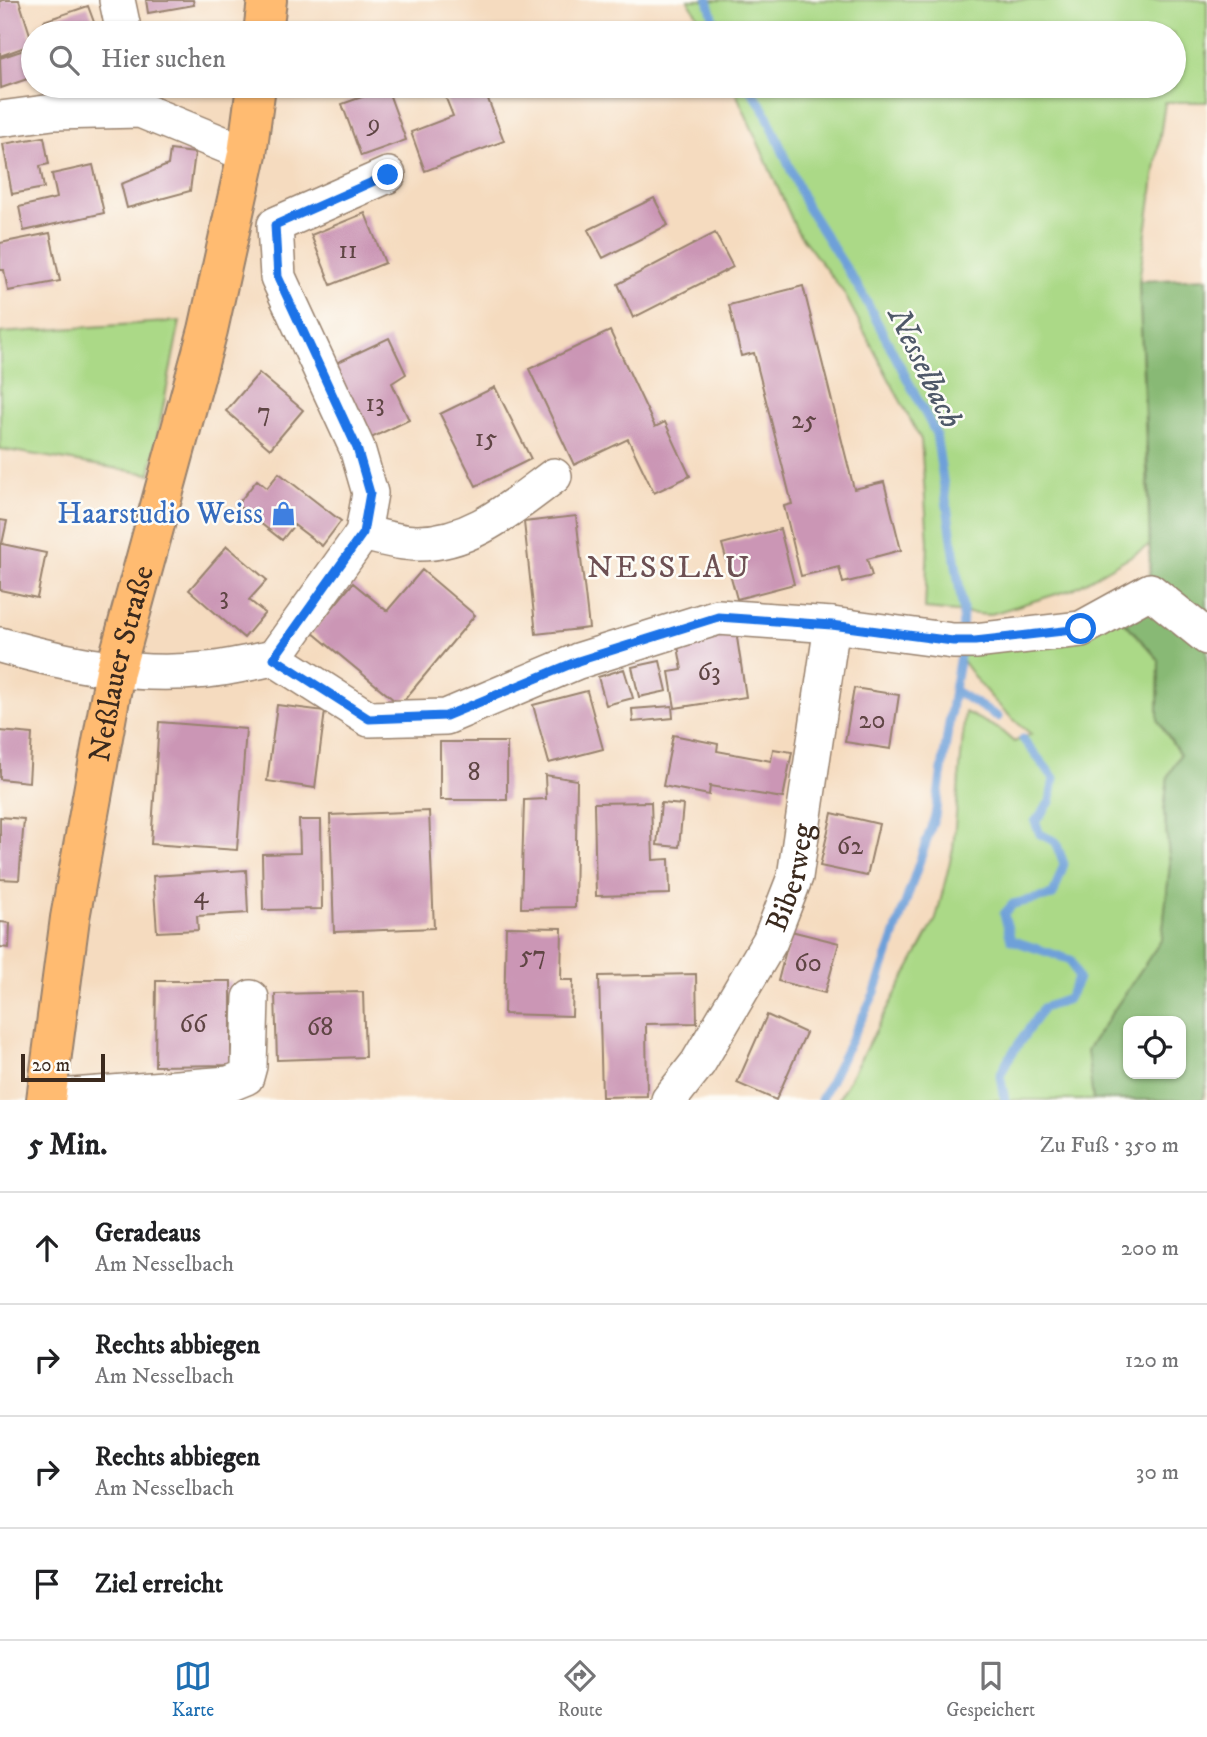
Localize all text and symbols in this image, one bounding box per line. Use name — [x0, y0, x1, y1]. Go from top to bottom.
search box — [21, 21, 1186, 98]
icon: search — [45, 41, 83, 79]
text: Hier suchen — [101, 43, 226, 76]
house number: 9 — [366, 107, 380, 140]
route end — [372, 159, 403, 190]
house number: 11 — [338, 234, 358, 267]
water label: Nesselbach — [877, 299, 971, 435]
house number: 13 — [365, 387, 385, 420]
house number: 7 — [257, 396, 271, 429]
house number: 25 — [791, 404, 817, 437]
house number: 15 — [475, 422, 497, 455]
place label: Haarstudio Weiss — [57, 496, 263, 533]
shop icon: Haarstudio Weiss — [269, 499, 297, 527]
district label: NESSLAU — [587, 548, 751, 588]
street label: Neßlauer Straße — [82, 562, 163, 765]
house number: 3 — [219, 580, 229, 613]
route start — [1065, 613, 1096, 644]
house number: 63 — [697, 656, 721, 689]
house number: 20 — [859, 704, 885, 737]
house number: 8 — [467, 756, 481, 789]
street label: Biberweg — [759, 821, 823, 937]
house number: 62 — [837, 830, 863, 863]
house number: 4 — [194, 879, 210, 912]
house number: 57 — [520, 939, 546, 972]
house number: 60 — [794, 947, 822, 980]
house number: 66 — [179, 1008, 208, 1041]
house number: 68 — [307, 1011, 333, 1044]
map controls — [1123, 1016, 1186, 1079]
button: locate — [1123, 1016, 1186, 1079]
scale bar — [21, 1051, 105, 1083]
text: 20 m — [32, 1054, 70, 1077]
text: 5 Min. — [28, 1127, 107, 1164]
text: Zu Fuß · 350 m — [1040, 1131, 1179, 1160]
text: Geradeaus — [95, 1217, 201, 1250]
icon: ahead — [28, 1229, 66, 1267]
text: 200 m — [1121, 1234, 1179, 1263]
text: Am Nesselbach — [95, 1250, 234, 1279]
text: Rechts abbiegen — [95, 1329, 260, 1362]
icon: right — [28, 1341, 66, 1379]
text: 120 m — [1125, 1346, 1179, 1375]
text: Am Nesselbach — [95, 1362, 234, 1391]
text: Rechts abbiegen — [95, 1441, 260, 1474]
icon: right — [28, 1453, 66, 1491]
text: 30 m — [1136, 1458, 1179, 1487]
text: Am Nesselbach — [95, 1474, 234, 1503]
icon: arrive — [28, 1565, 66, 1603]
text: Ziel erreicht — [95, 1568, 223, 1601]
tab: Karte — [172, 1657, 214, 1722]
tab: Route — [558, 1657, 603, 1722]
tab: Gespeichert — [946, 1657, 1035, 1722]

